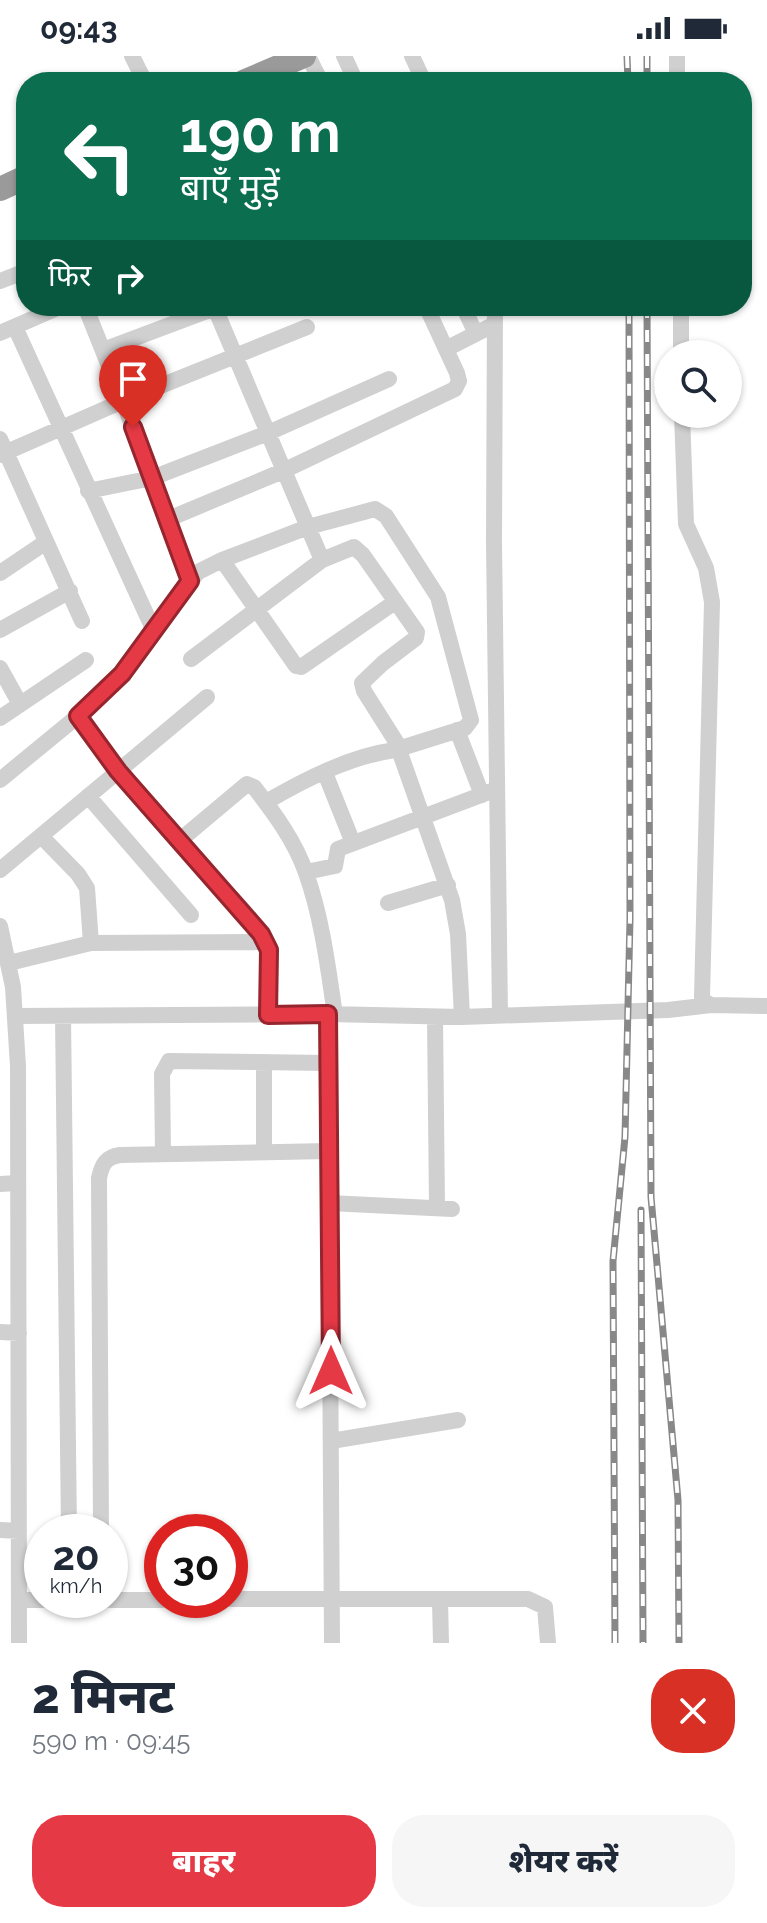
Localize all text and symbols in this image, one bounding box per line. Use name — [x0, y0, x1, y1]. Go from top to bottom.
text: 09:43 — [40, 11, 117, 46]
text: 190 m — [180, 99, 341, 165]
icon: left — [48, 104, 152, 208]
text: बाएँ मुड़ें — [180, 166, 280, 208]
icon: right — [107, 256, 151, 300]
text: फिर — [48, 258, 91, 293]
map controls — [654, 340, 742, 428]
button: search — [654, 340, 742, 428]
pin — [99, 345, 167, 427]
icon: arrive — [111, 357, 155, 401]
position arrow — [289, 1329, 373, 1413]
speed limit sign: 30 — [144, 1514, 248, 1618]
text: 20 — [52, 1532, 100, 1579]
text: km/h — [50, 1574, 102, 1598]
text: 2 मिनट — [32, 1668, 174, 1724]
button: close — [651, 1669, 735, 1753]
text: 590 m · 09:45 — [32, 1726, 190, 1756]
button: बाहर — [32, 1815, 376, 1907]
button: शेयर करें — [392, 1815, 735, 1907]

